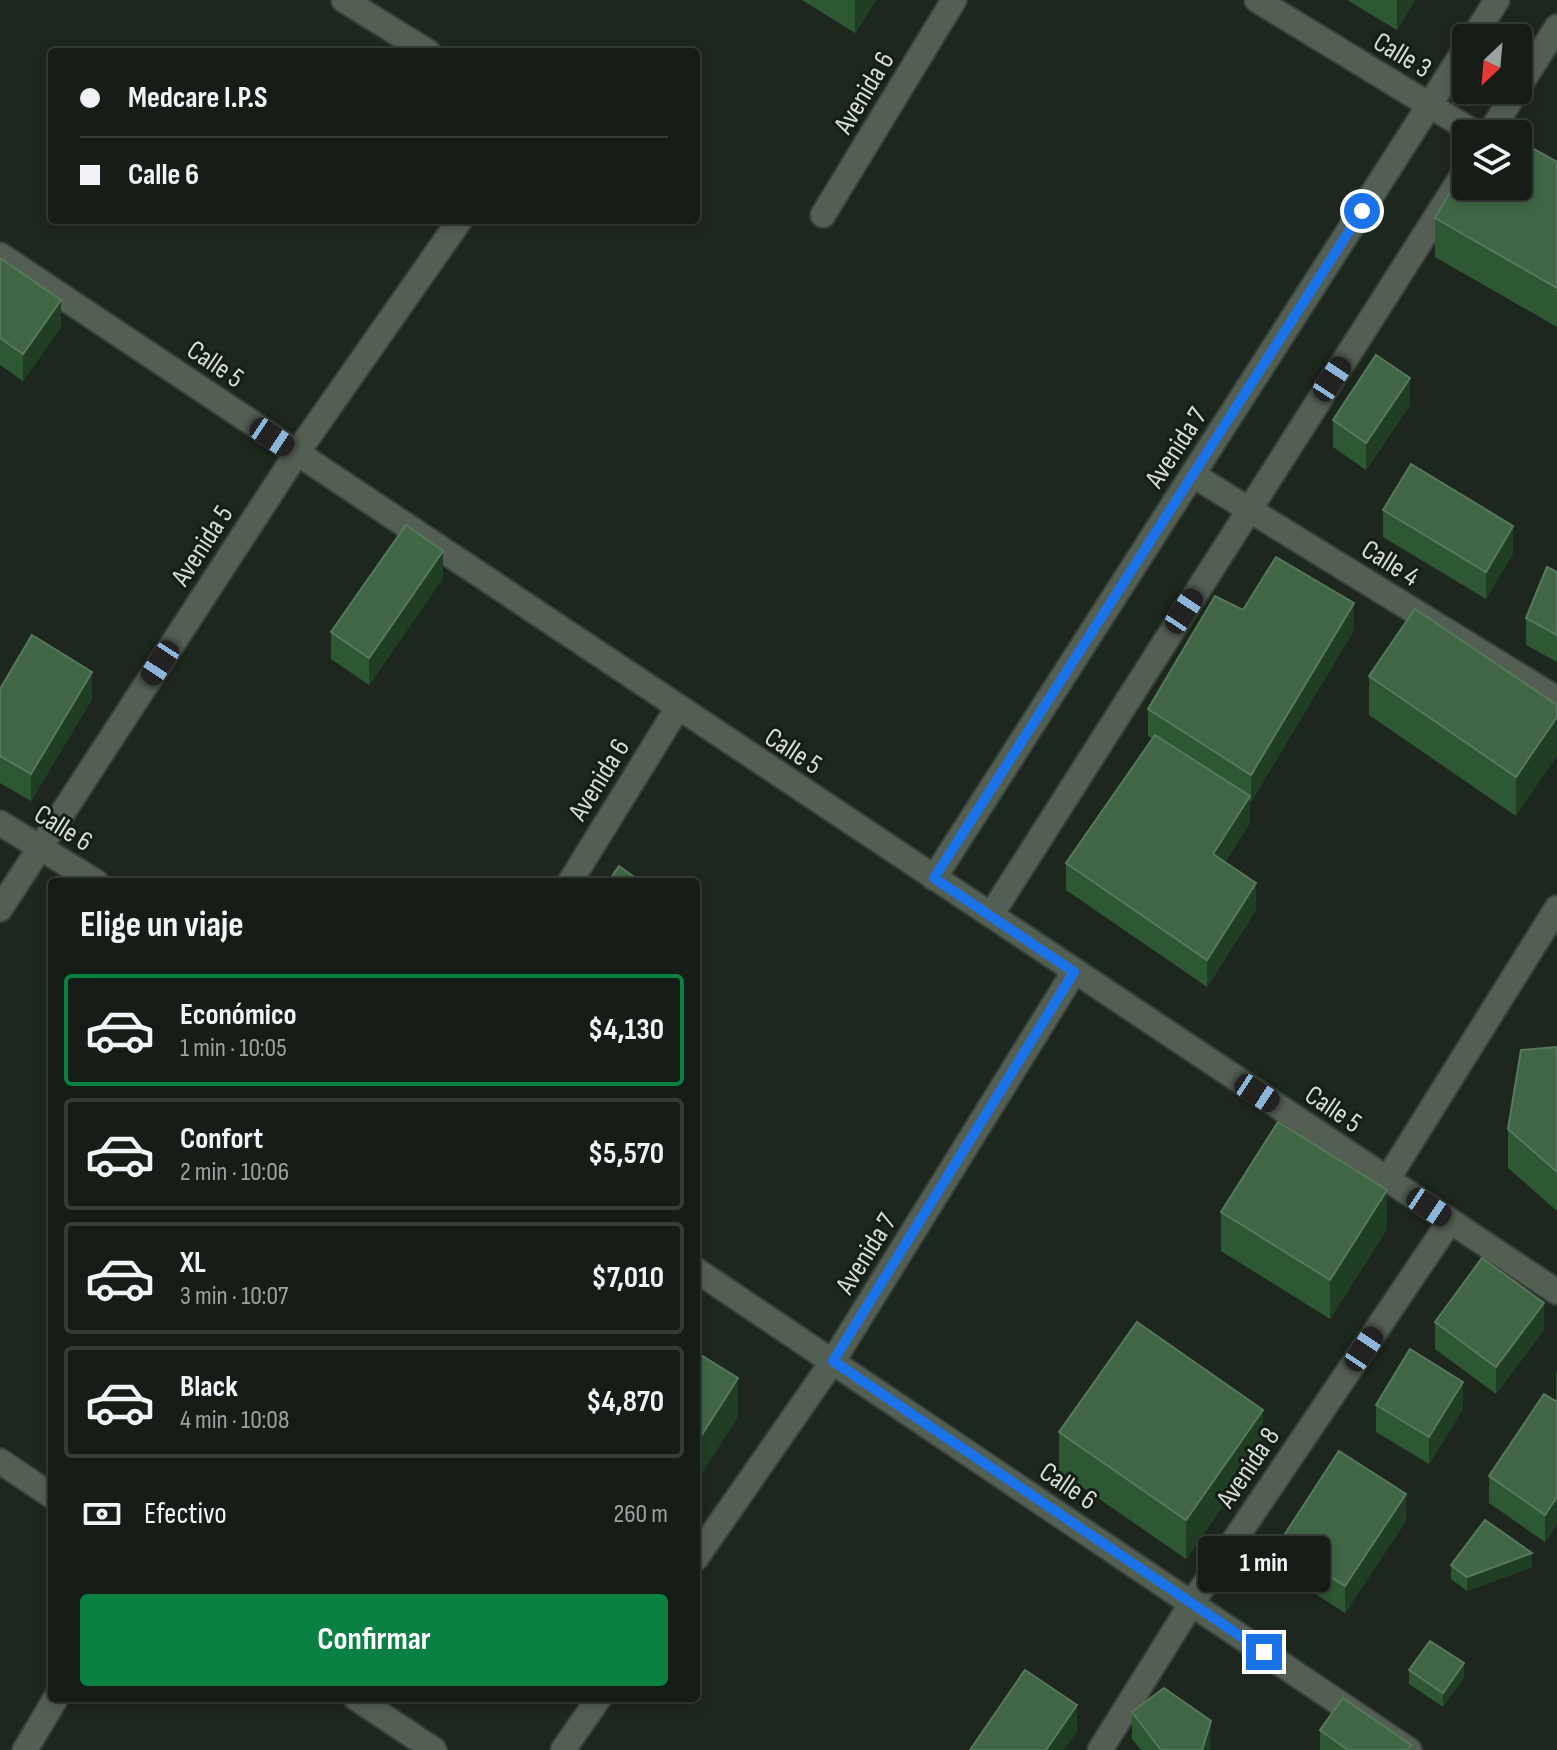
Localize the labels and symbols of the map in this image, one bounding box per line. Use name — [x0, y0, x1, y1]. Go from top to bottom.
north arrow — [1452, 24, 1532, 104]
street label: Calle 3 — [1367, 25, 1437, 85]
street label: Avenida 6 — [826, 46, 902, 141]
route start — [1344, 193, 1380, 229]
street label: Calle 5 — [181, 333, 250, 395]
car — [1309, 352, 1355, 406]
street label: Avenida 7 — [1138, 402, 1214, 495]
car — [245, 414, 299, 460]
street label: Avenida 5 — [164, 500, 240, 593]
street label: Calle 4 — [1355, 533, 1425, 594]
car — [1161, 584, 1207, 638]
car — [137, 636, 183, 690]
street label: Calle 5 — [759, 721, 828, 782]
street label: Avenida 6 — [561, 733, 637, 828]
street label: Calle 6 — [28, 798, 98, 859]
car — [1230, 1070, 1284, 1116]
street label: Calle 5 — [1299, 1078, 1368, 1140]
car — [1402, 1184, 1456, 1230]
street label: Avenida 7 — [828, 1207, 904, 1301]
car — [1341, 1322, 1387, 1376]
street label: Avenida 8 — [1209, 1421, 1287, 1515]
street label: Calle 6 — [1033, 1455, 1103, 1517]
callout: 1 min — [1198, 1536, 1330, 1592]
route end — [1246, 1634, 1282, 1670]

